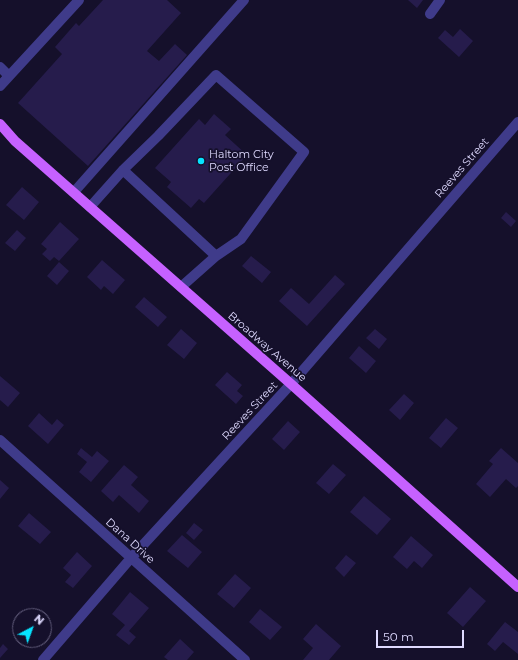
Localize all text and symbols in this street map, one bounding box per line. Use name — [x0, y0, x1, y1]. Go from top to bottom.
street label: Reeves Street — [432, 135, 492, 201]
place label: Haltom City Post Office — [209, 148, 274, 174]
marker: Haltom City Post Office — [196, 156, 206, 166]
street label: Broadway Avenue — [225, 309, 309, 385]
street label: Reeves Street — [220, 379, 280, 443]
street label: Dana Drive — [103, 516, 157, 566]
north arrow — [12, 608, 52, 648]
text: N — [31, 611, 47, 628]
scale bar — [378, 622, 466, 648]
text: 50 m — [383, 629, 414, 644]

